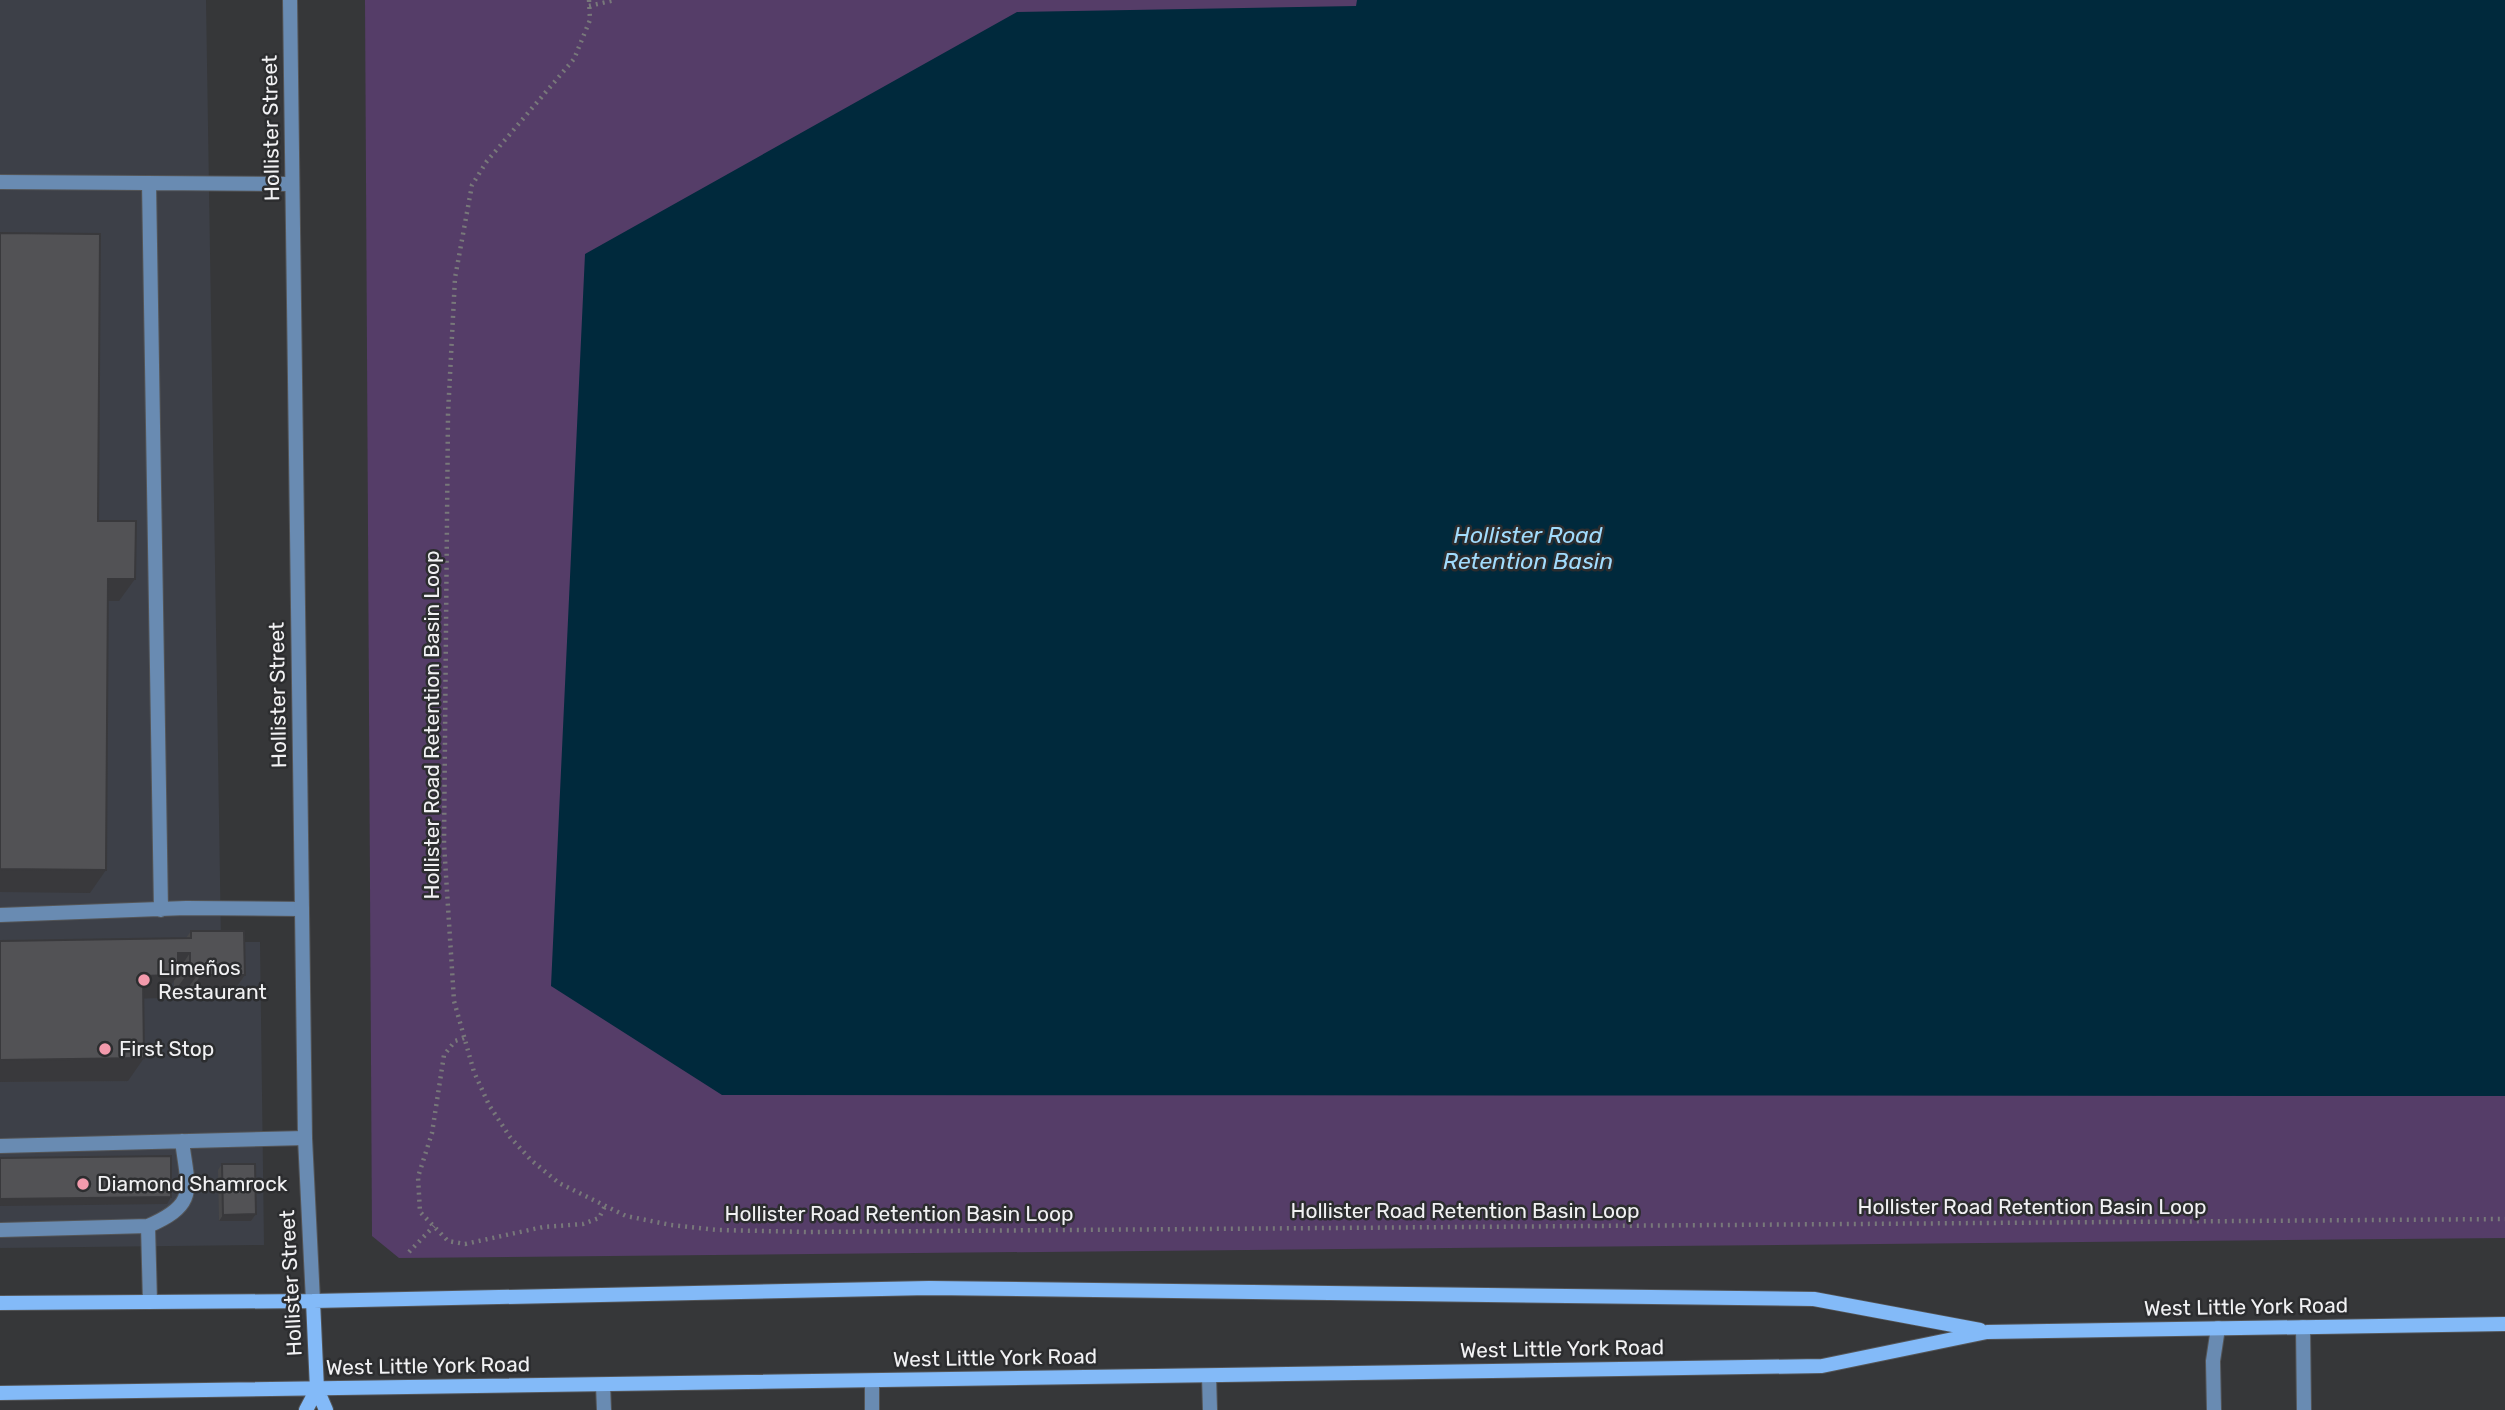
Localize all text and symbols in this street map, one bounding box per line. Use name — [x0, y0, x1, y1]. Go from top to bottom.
street label: Hollister Street — [257, 55, 284, 201]
water label: Hollister Road Retention Basin — [1443, 521, 1613, 575]
street label: Hollister Road Retention Basin Loop — [419, 550, 444, 900]
street label: Hollister Street — [264, 622, 291, 768]
place label: Limeños Restaurant — [158, 955, 267, 1004]
marker: Limeños Restaurant — [136, 972, 152, 988]
place label: First Stop — [119, 1036, 214, 1061]
marker: First Stop — [97, 1041, 113, 1057]
place label: Diamond Shamrock — [97, 1171, 288, 1196]
marker: Diamond Shamrock — [75, 1176, 91, 1192]
street label: Hollister Road Retention Basin Loop — [1857, 1194, 2207, 1219]
street label: Hollister Road Retention Basin Loop — [1290, 1198, 1640, 1223]
street label: Hollister Road Retention Basin Loop — [724, 1201, 1074, 1226]
street label: Hollister Street — [274, 1209, 307, 1357]
street label: West Little York Road — [2144, 1292, 2348, 1321]
street label: West Little York Road — [1460, 1334, 1664, 1363]
street label: West Little York Road — [893, 1343, 1097, 1372]
street label: West Little York Road — [326, 1351, 530, 1380]

